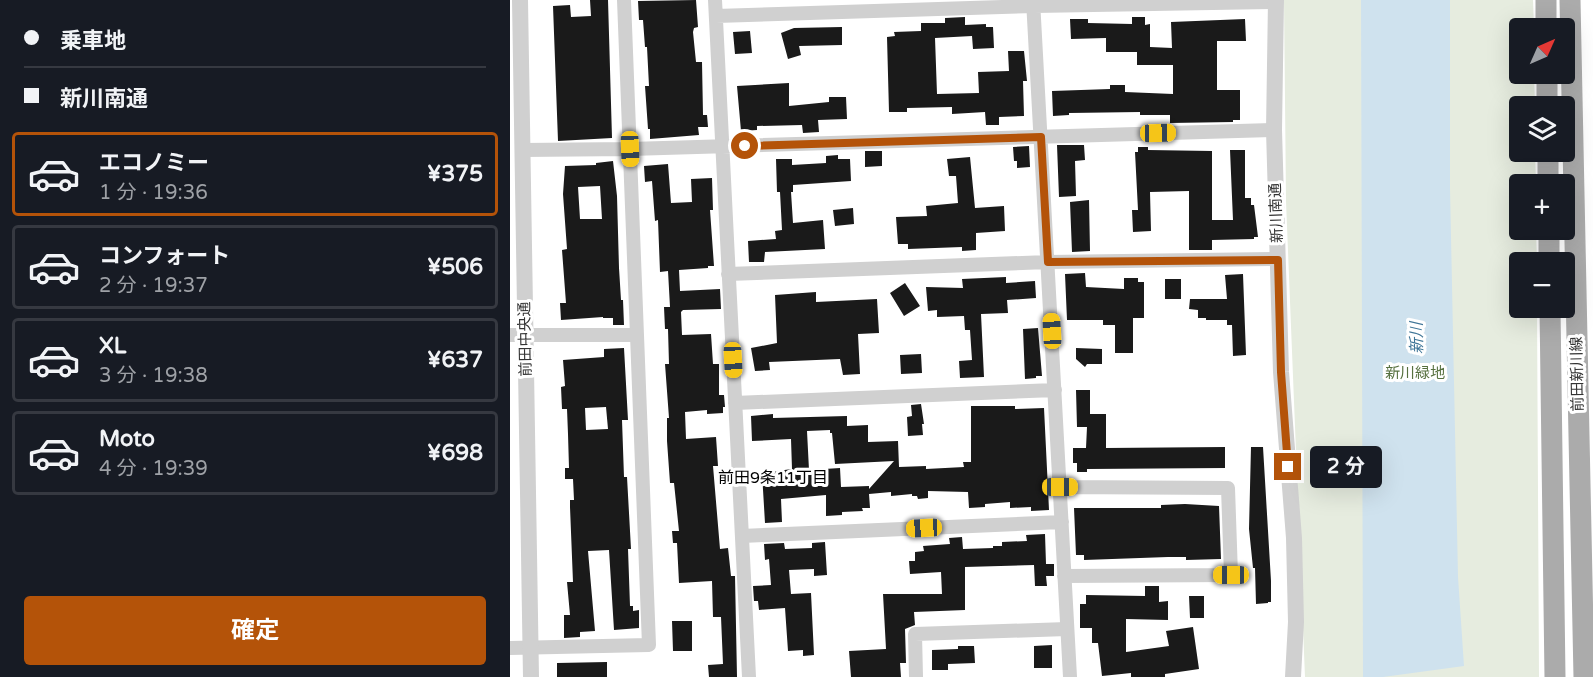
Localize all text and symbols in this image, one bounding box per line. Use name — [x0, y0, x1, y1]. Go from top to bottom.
north arrow — [1509, 18, 1575, 84]
map controls — [1509, 18, 1575, 318]
text: 乗車地 — [60, 28, 126, 54]
text: 新川南通 — [60, 86, 148, 112]
button: layers — [1509, 96, 1575, 162]
car — [1140, 124, 1176, 142]
car — [620, 131, 640, 167]
route start — [731, 132, 758, 159]
icon: car — [27, 147, 81, 201]
text: エコノミー — [99, 150, 209, 176]
text: ¥375 — [427, 161, 483, 187]
button: + — [1509, 174, 1575, 240]
text: 1 分 · 19:36 — [99, 181, 208, 205]
street label: 新川南通 — [1266, 183, 1286, 243]
icon: car — [27, 240, 81, 294]
text: コンフォート — [99, 243, 230, 269]
button: − — [1509, 252, 1575, 318]
text: ¥506 — [427, 254, 483, 280]
text: 2 分 · 19:37 — [99, 274, 208, 298]
street label: 前田中央通 — [515, 301, 535, 377]
car — [1042, 313, 1062, 349]
water label: 新川 — [1407, 320, 1427, 354]
icon: car — [27, 333, 81, 387]
text: XL — [99, 333, 126, 359]
street label: 前田新川線 — [1567, 336, 1587, 412]
car — [723, 342, 743, 378]
text: ¥637 — [427, 347, 483, 373]
text: 3 分 · 19:38 — [99, 364, 208, 388]
park label: 新川緑地 — [1385, 364, 1445, 382]
icon: car — [27, 426, 81, 480]
text: Moto — [99, 426, 155, 452]
text: ¥698 — [427, 440, 483, 466]
callout: 2 分 — [1309, 446, 1381, 488]
route end — [1274, 453, 1301, 480]
text: 2 分 — [1327, 455, 1365, 479]
text: 4 分 · 19:39 — [99, 457, 208, 481]
district label: 前田9条11丁目 — [718, 468, 828, 488]
car — [1042, 478, 1078, 496]
car — [906, 518, 942, 538]
car — [1213, 566, 1249, 584]
button: 確定 — [24, 596, 486, 665]

